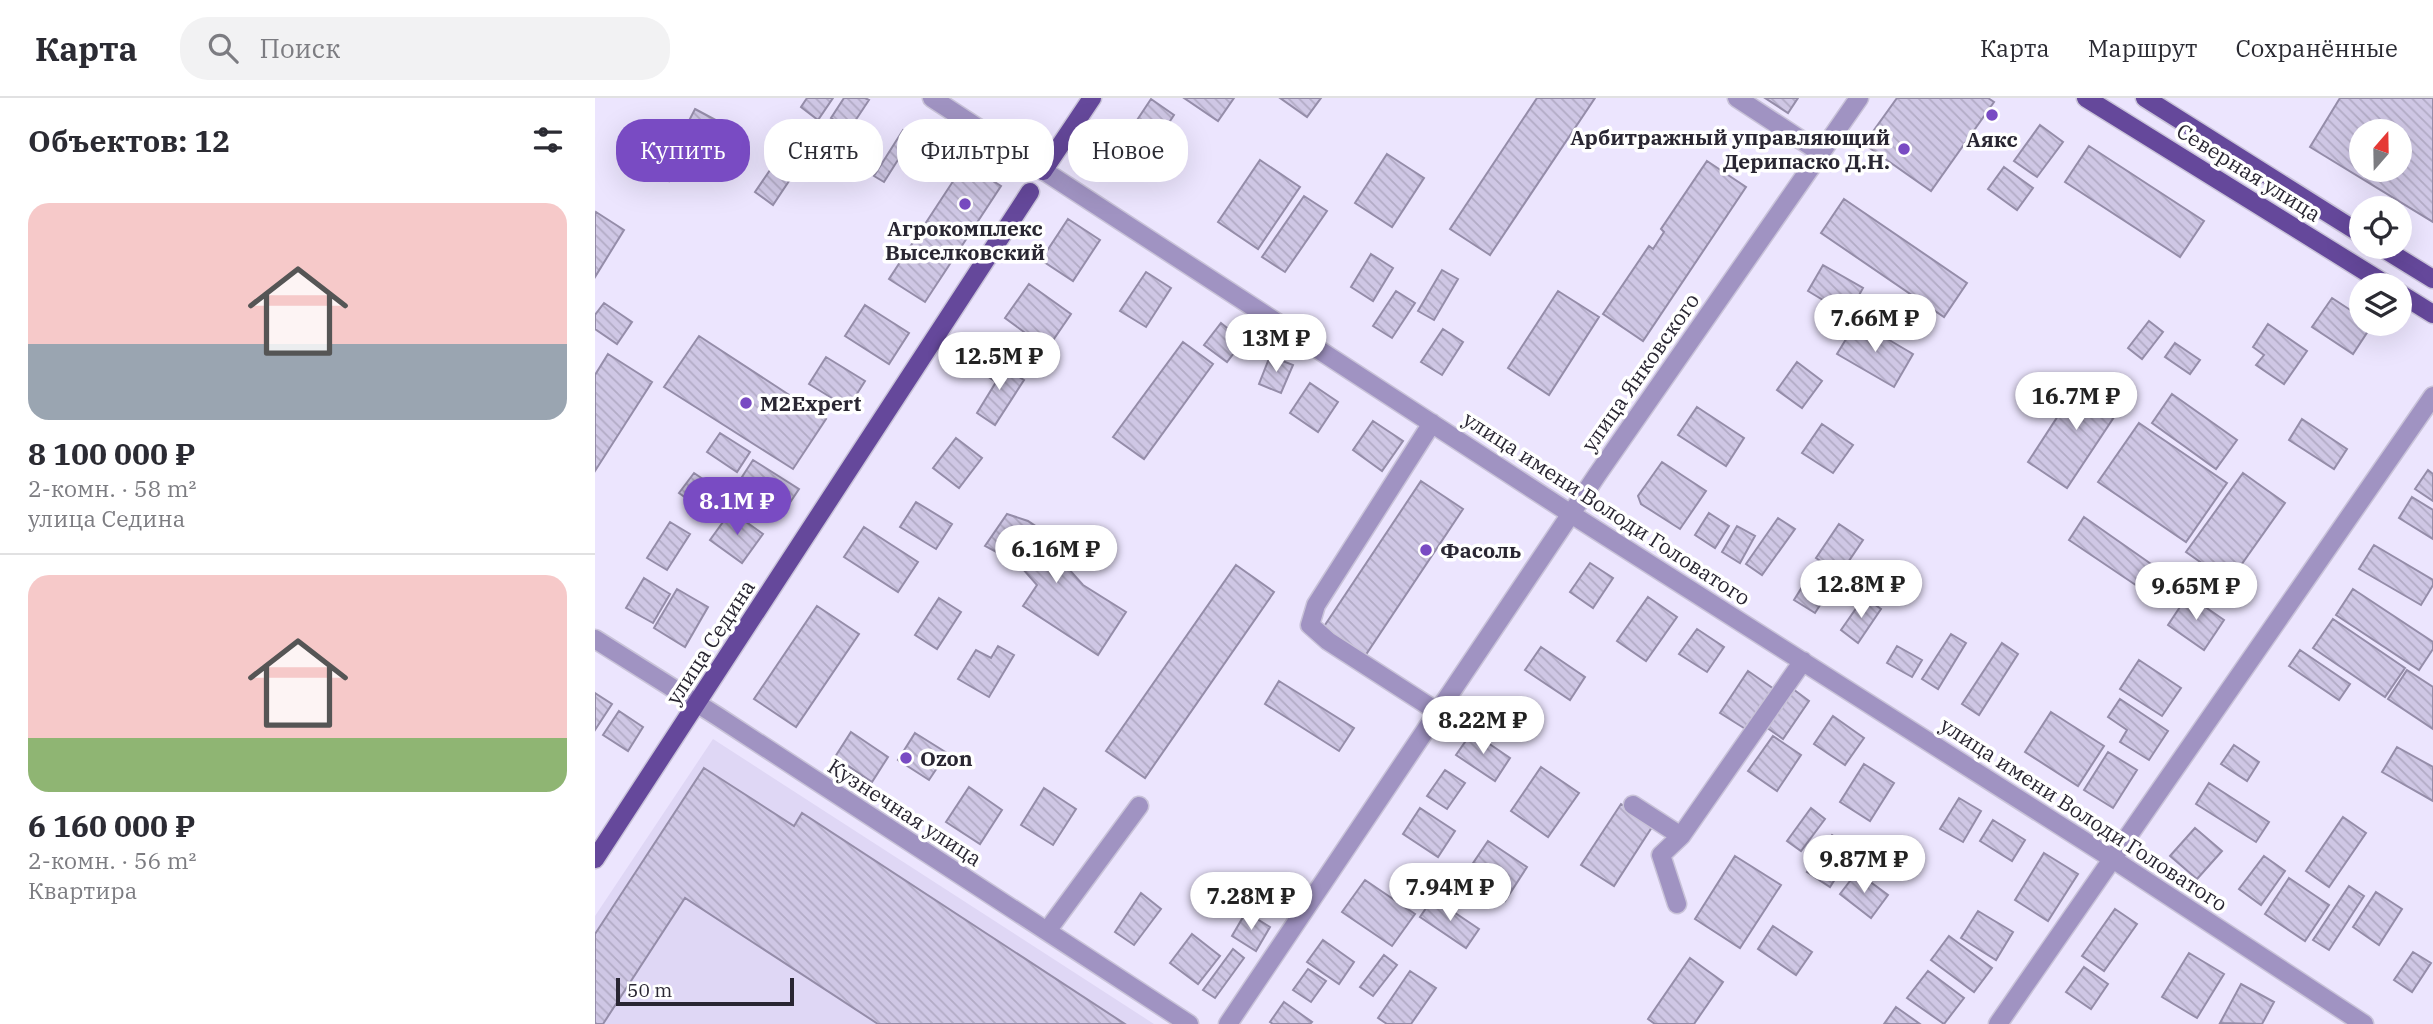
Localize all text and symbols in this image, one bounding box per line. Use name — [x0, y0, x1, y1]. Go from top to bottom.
search box — [180, 17, 670, 80]
text: Карта — [35, 27, 138, 70]
icon: search — [204, 29, 242, 67]
text: Поиск — [260, 31, 340, 65]
text: Карта — [1980, 32, 2050, 64]
text: Маршрут — [2088, 32, 2197, 64]
text: Сохранённые — [2235, 32, 2398, 64]
marker: Аякс — [1984, 107, 2000, 123]
street label: Северная улица — [2172, 116, 2326, 228]
chip: Купить — [616, 119, 750, 182]
chip: Снять — [764, 119, 883, 182]
chip: Фильтры — [897, 119, 1054, 182]
chip: Новое — [1068, 119, 1188, 182]
north arrow — [2349, 119, 2411, 182]
map controls — [2349, 119, 2412, 336]
text: Объектов: 12 — [28, 121, 230, 160]
icon: filters — [529, 121, 567, 159]
place label: Арбитражный управляющий Дерипаско Д.Н. — [1570, 123, 1890, 175]
place label: Аякс — [1966, 125, 2018, 153]
marker: Арбитражный управляющий Дерипаско Д.Н. — [1896, 141, 1912, 157]
marker: Агрокомплекс Выселковский — [957, 196, 973, 212]
button: locate — [2349, 196, 2412, 259]
place label: Агрокомплекс Выселковский — [885, 214, 1045, 266]
icon: home — [235, 248, 361, 374]
button: layers — [2349, 273, 2412, 336]
street label: улица Янковского — [1575, 287, 1705, 457]
pin: 7.66M ₽ — [1810, 294, 1940, 354]
text: 7.66M ₽ — [1830, 302, 1920, 332]
pin: 13M ₽ — [1227, 314, 1325, 374]
text: 13M ₽ — [1241, 322, 1311, 352]
pin: 12.5M ₽ — [934, 332, 1064, 392]
text: 12.5M ₽ — [954, 340, 1044, 370]
pin: 16.7M ₽ — [2011, 372, 2141, 432]
text: 16.7M ₽ — [2031, 380, 2121, 410]
place label: M2Expert — [760, 389, 862, 417]
marker: M2Expert — [738, 395, 754, 411]
street label: улица имени Володи Головатого — [1458, 404, 1756, 612]
text: 8 100 000 ₽ — [28, 434, 195, 473]
text: 2-комн. · 58 m² — [28, 473, 197, 503]
pin: 8.1M ₽ — [680, 478, 794, 537]
text: 8.1M ₽ — [699, 485, 775, 515]
text: улица Седина — [28, 503, 185, 533]
pin: 6.16M ₽ — [991, 526, 1121, 585]
text: 6.16M ₽ — [1011, 533, 1101, 563]
place label: Фасоль — [1440, 536, 1521, 564]
marker: Фасоль — [1418, 542, 1434, 558]
pin: 12.8M ₽ — [1796, 560, 1926, 620]
pin: 9.65M ₽ — [2131, 562, 2261, 622]
text: 12.8M ₽ — [1816, 568, 1906, 598]
text: 9.65M ₽ — [2151, 570, 2241, 600]
street label: улица Седина — [659, 574, 761, 710]
icon: home — [235, 620, 361, 746]
pin: 8.22M ₽ — [1418, 696, 1548, 756]
text: 8.22M ₽ — [1438, 704, 1528, 734]
street label: улица имени Володи Головатого — [1935, 710, 2233, 918]
place label: Ozon — [920, 744, 973, 772]
marker: Ozon — [898, 750, 914, 766]
street label: Кузнечная улица — [823, 752, 987, 872]
text: 6 160 000 ₽ — [28, 806, 195, 845]
pin: 9.87M ₽ — [1799, 836, 1929, 895]
text: 9.87M ₽ — [1819, 843, 1909, 873]
text: 2-комн. · 56 m² — [28, 845, 197, 875]
pin: 7.94M ₽ — [1385, 864, 1515, 923]
text: 7.94M ₽ — [1405, 871, 1495, 901]
pin: 7.28M ₽ — [1186, 872, 1316, 932]
text: Квартира — [28, 875, 137, 905]
text: 7.28M ₽ — [1206, 880, 1296, 910]
scale bar — [616, 975, 795, 1007]
text: 50 m — [627, 978, 672, 1002]

